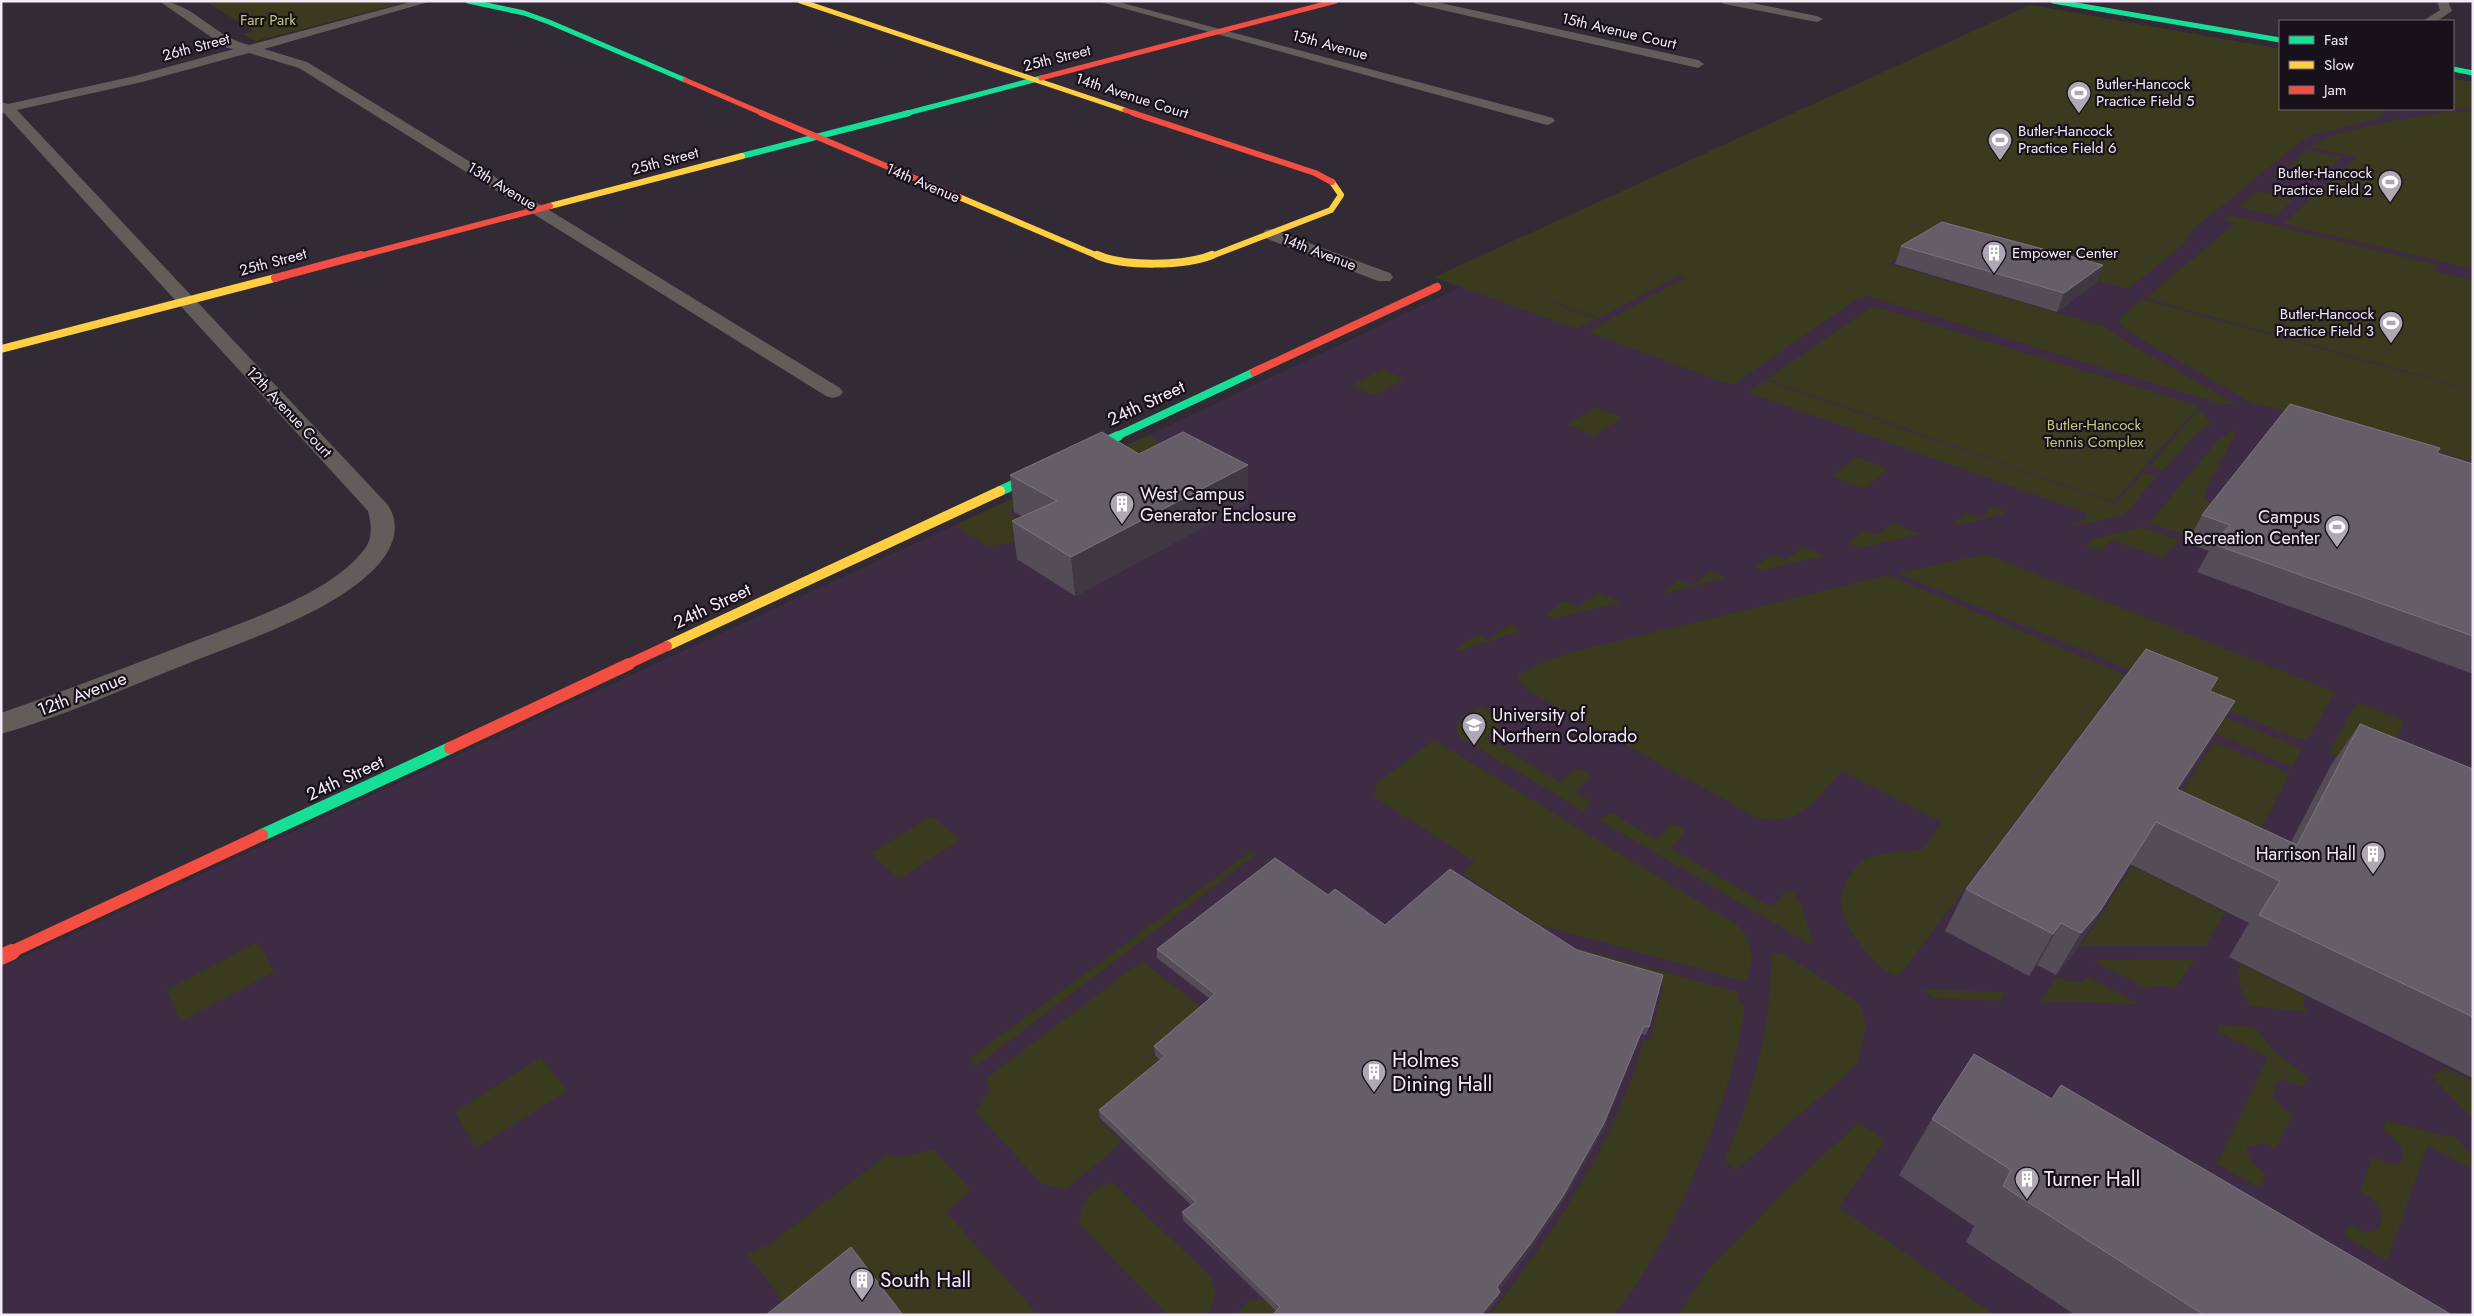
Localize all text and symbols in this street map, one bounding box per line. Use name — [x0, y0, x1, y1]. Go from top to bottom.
street label: 15th Avenue Court — [1559, 7, 1679, 55]
park label: Farr Park — [240, 9, 296, 31]
legend — [2279, 20, 2454, 110]
street label: 15th Avenue — [1290, 24, 1371, 66]
street label: 26th Street — [160, 27, 233, 67]
text: Fast — [2324, 29, 2348, 51]
street label: 25th Street — [1021, 39, 1093, 77]
text: Slow — [2324, 54, 2355, 76]
street label: 14th Avenue Court — [1073, 67, 1192, 125]
place label: Butler-Hancock Practice Field 5 — [2096, 73, 2194, 112]
text: Jam — [2322, 79, 2347, 101]
sports icon: Butler-Hancock Practice Field 5 — [2066, 80, 2092, 114]
place label: Butler-Hancock Practice Field 6 — [2018, 120, 2117, 159]
sports icon: Butler-Hancock Practice Field 6 — [1987, 127, 2013, 161]
street label: 25th Street — [629, 141, 701, 181]
street label: 13th Avenue — [463, 157, 541, 216]
street label: 14th Avenue — [883, 158, 964, 209]
place label: Butler-Hancock Practice Field 2 — [2273, 162, 2372, 201]
sports icon: Butler-Hancock Practice Field 2 — [2377, 169, 2403, 203]
street label: 14th Avenue — [1279, 228, 1360, 276]
building icon: Empower Center — [1981, 240, 2007, 274]
street label: 25th Street — [237, 242, 309, 282]
place label: Empower Center — [2012, 242, 2119, 264]
place label: Butler-Hancock Practice Field 3 — [2276, 303, 2374, 342]
sports icon: Butler-Hancock Practice Field 3 — [2378, 310, 2404, 344]
street label: 12th Avenue Court — [241, 362, 337, 463]
street label: 24th Street — [1103, 373, 1190, 432]
park label: Butler-Hancock Tennis Complex — [2044, 414, 2144, 453]
place label: West Campus Generator Enclosure — [1140, 481, 1296, 528]
building icon: West Campus Generator Enclosure — [1109, 491, 1135, 525]
place label: Campus Recreation Center — [2184, 504, 2321, 551]
sports icon: Campus Recreation Center — [2324, 514, 2350, 548]
street label: 24th Street — [669, 576, 756, 635]
street label: 12th Avenue — [34, 665, 130, 723]
place label: University of Northern Colorado — [1492, 702, 1637, 749]
school or university icon: University of Northern Colorado — [1461, 712, 1487, 746]
street label: 24th Street — [302, 748, 389, 807]
place label: Harrison Hall — [2256, 841, 2356, 867]
building icon: Harrison Hall — [2360, 841, 2386, 875]
place label: Holmes Dining Hall — [1392, 1045, 1492, 1099]
building icon: Holmes Dining Hall — [1361, 1059, 1387, 1093]
place label: Turner Hall — [2044, 1164, 2140, 1194]
building icon: Turner Hall — [2014, 1166, 2040, 1200]
place label: South Hall — [880, 1265, 971, 1295]
building icon: South Hall — [849, 1267, 875, 1301]

